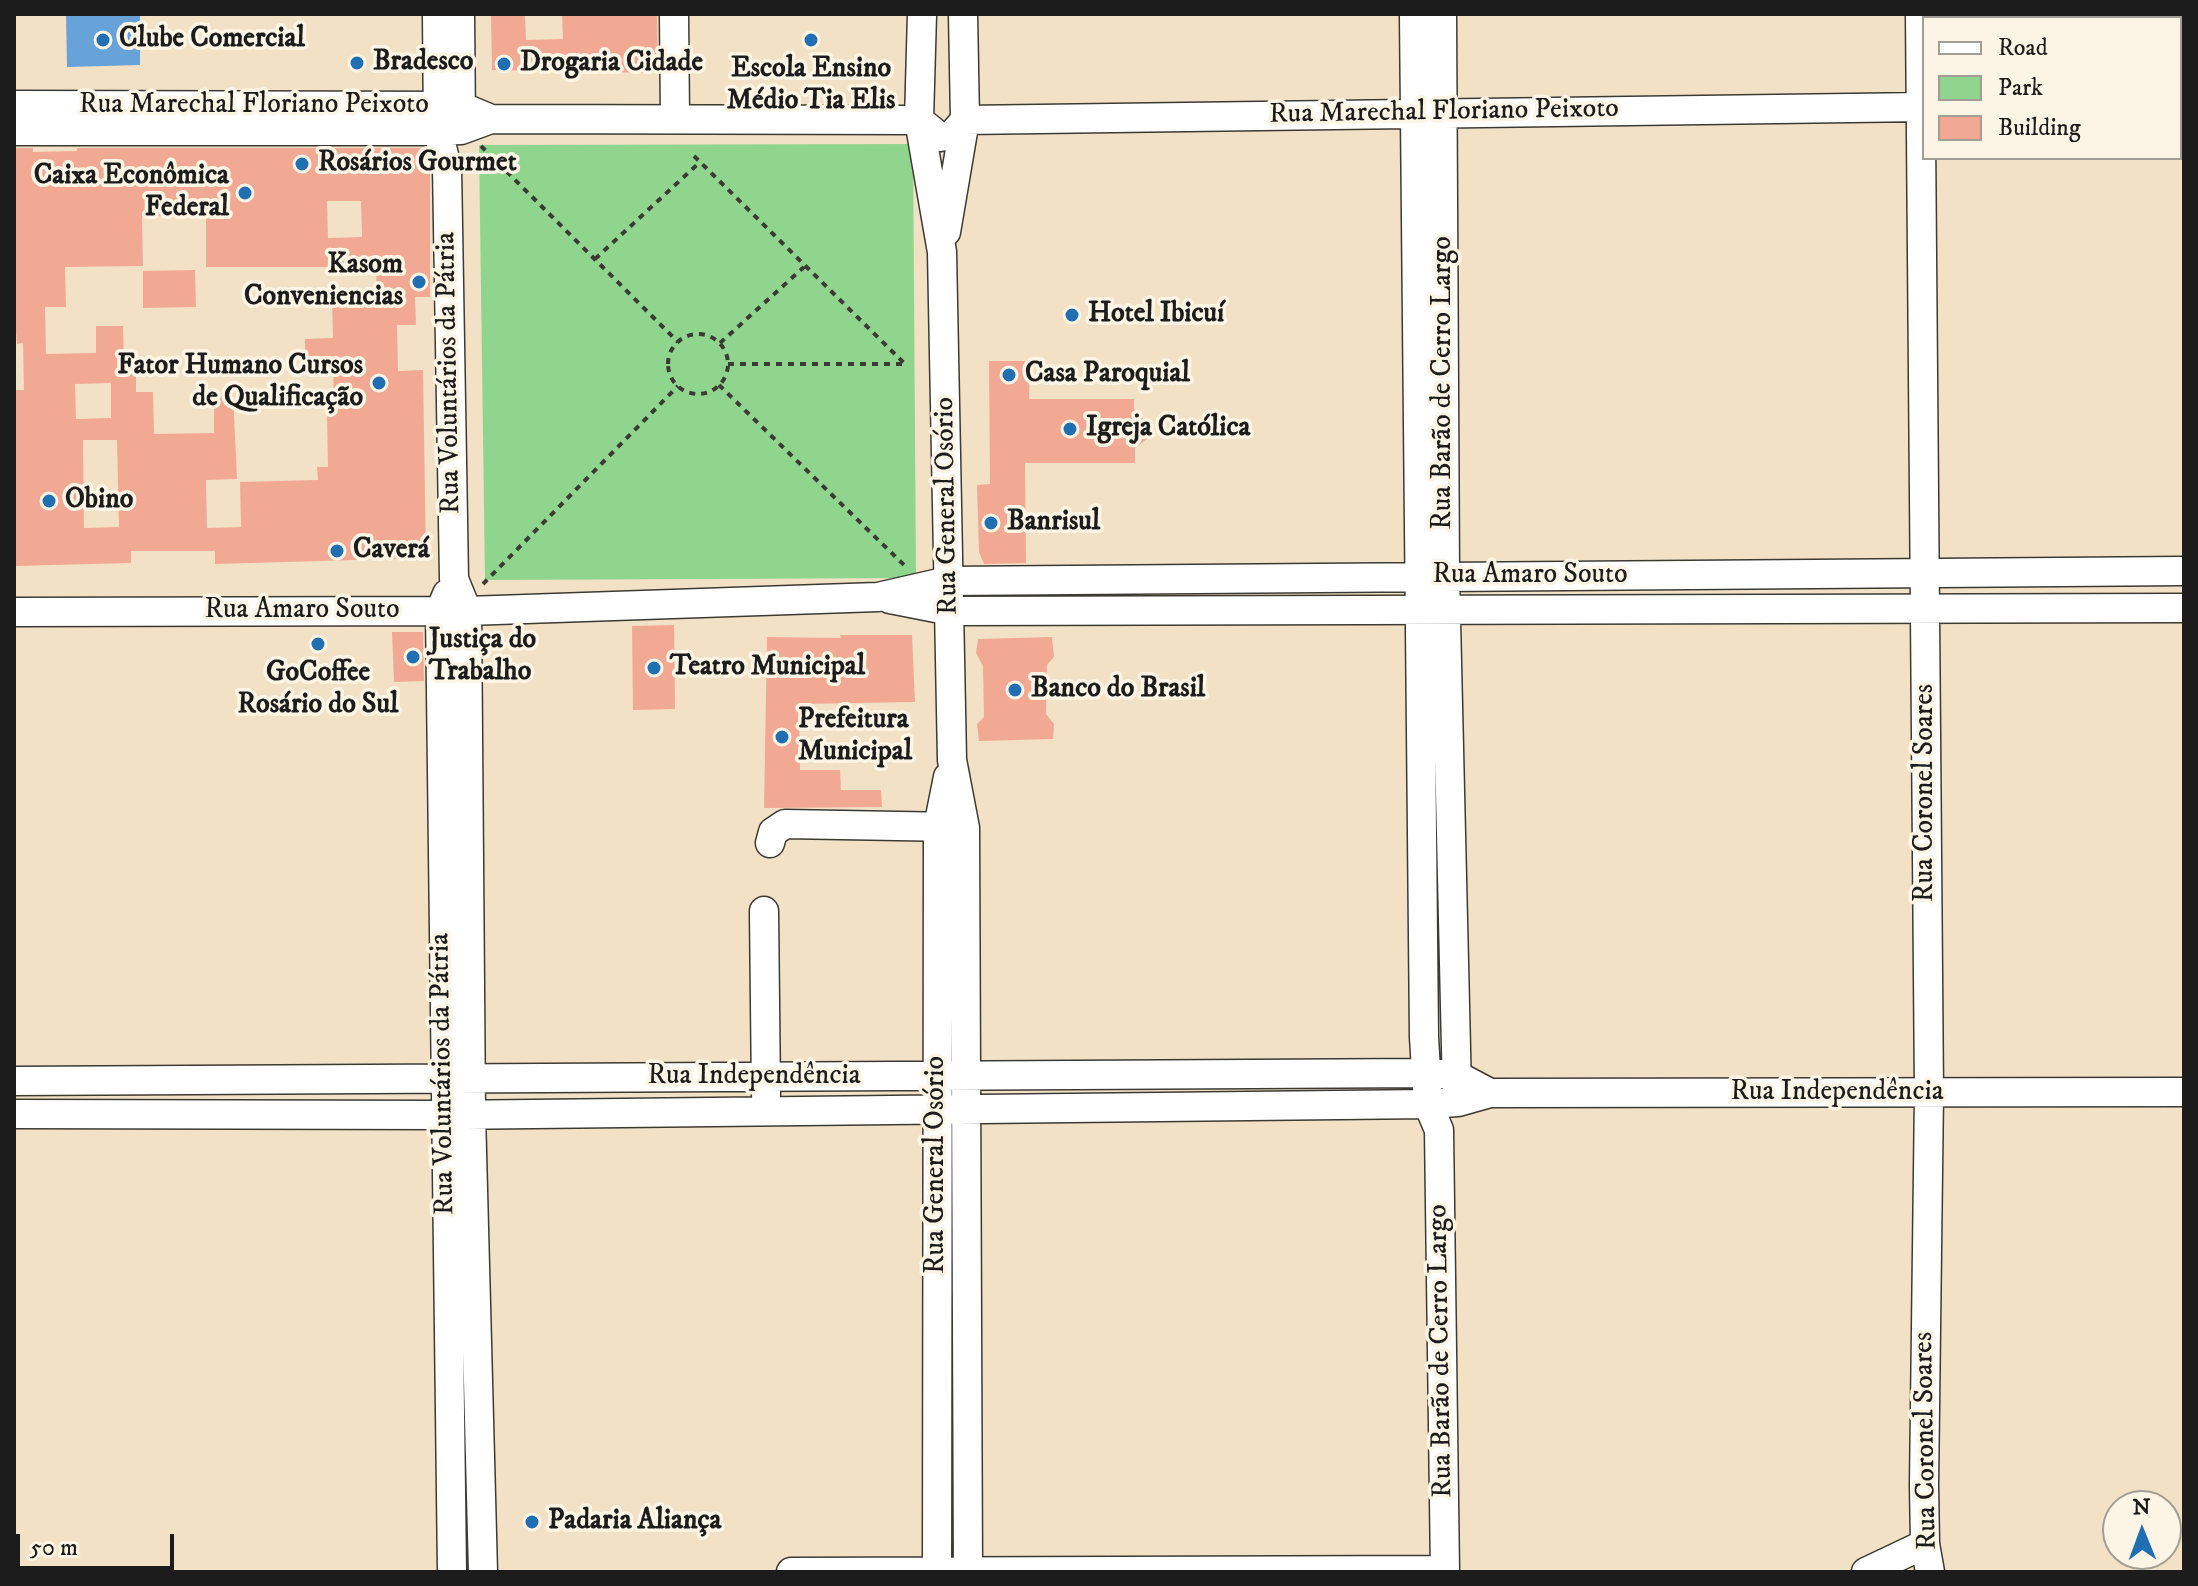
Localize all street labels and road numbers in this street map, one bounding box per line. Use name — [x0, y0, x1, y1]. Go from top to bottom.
street label: Rua Marechal Floriano Peixoto — [79, 89, 429, 123]
street label: Rua Marechal Floriano Peixoto — [1269, 93, 1619, 133]
street label: Rua Voluntários da Pátria — [431, 232, 469, 514]
street label: Rua Barão de Cerro Largo — [1427, 236, 1461, 530]
street label: Rua General Osório — [929, 397, 967, 615]
street label: Rua Amaro Souto — [1432, 559, 1628, 593]
street label: Rua Amaro Souto — [204, 594, 400, 628]
street label: Rua Coronel Soares — [1909, 684, 1943, 902]
street label: Rua Voluntários da Pátria — [425, 933, 463, 1215]
street label: Rua General Osório — [920, 1056, 954, 1274]
street label: Rua Independência — [647, 1060, 861, 1094]
street label: Rua Independência — [1730, 1076, 1944, 1110]
street label: Rua Barão de Cerro Largo — [1423, 1204, 1461, 1498]
street label: Rua Coronel Soares — [1908, 1332, 1946, 1550]

